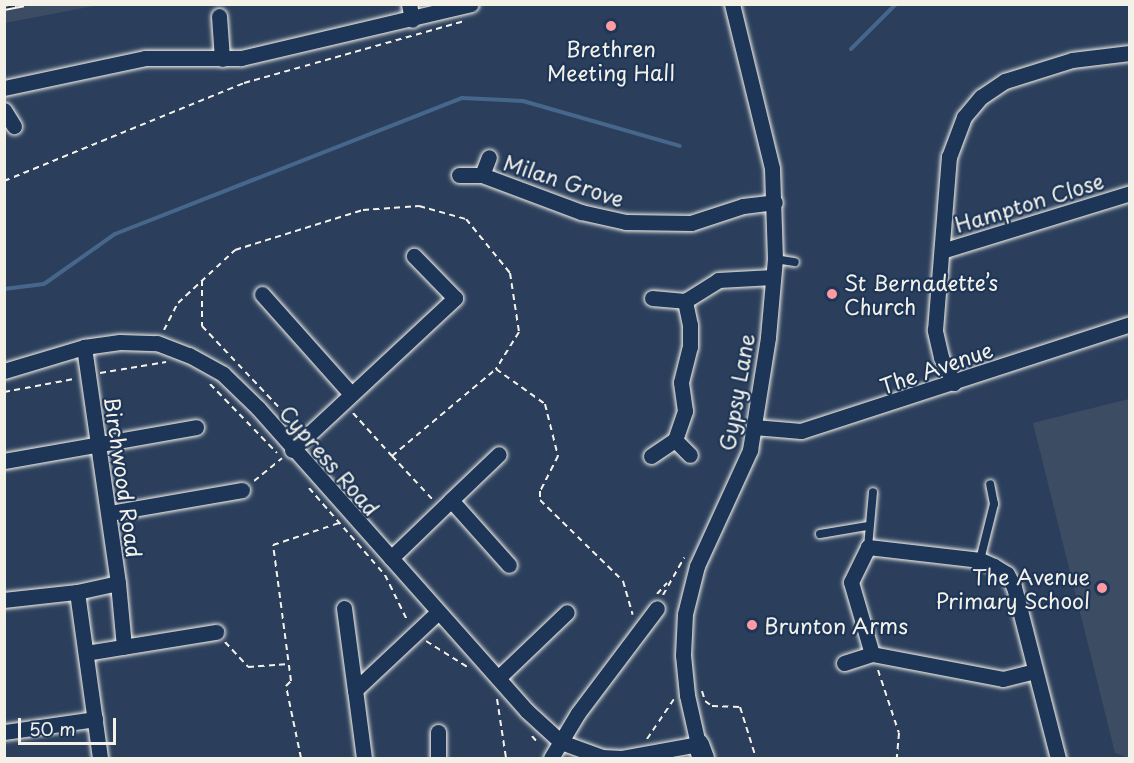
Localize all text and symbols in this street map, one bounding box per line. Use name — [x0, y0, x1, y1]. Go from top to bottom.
marker: Brethren Meeting Hall — [604, 19, 618, 33]
place label: Brethren Meeting Hall — [547, 35, 675, 85]
street label: Milan Grove — [501, 149, 627, 211]
street label: Hampton Close — [952, 167, 1106, 237]
place label: St Bernadette’s Church — [844, 269, 997, 319]
marker: St Bernadette’s Church — [825, 287, 839, 301]
street label: Gypsy Lane — [713, 331, 759, 453]
street label: The Avenue — [877, 336, 995, 398]
street label: Birchwood Road — [100, 395, 148, 559]
street label: Cypress Road — [275, 400, 385, 520]
place label: The Avenue Primary School — [935, 563, 1090, 613]
marker: The Avenue Primary School — [1095, 581, 1109, 595]
place label: Brunton Arms — [764, 612, 906, 638]
marker: Brunton Arms — [745, 618, 759, 632]
scale bar — [21, 706, 118, 744]
text: 50 m — [29, 715, 76, 742]

